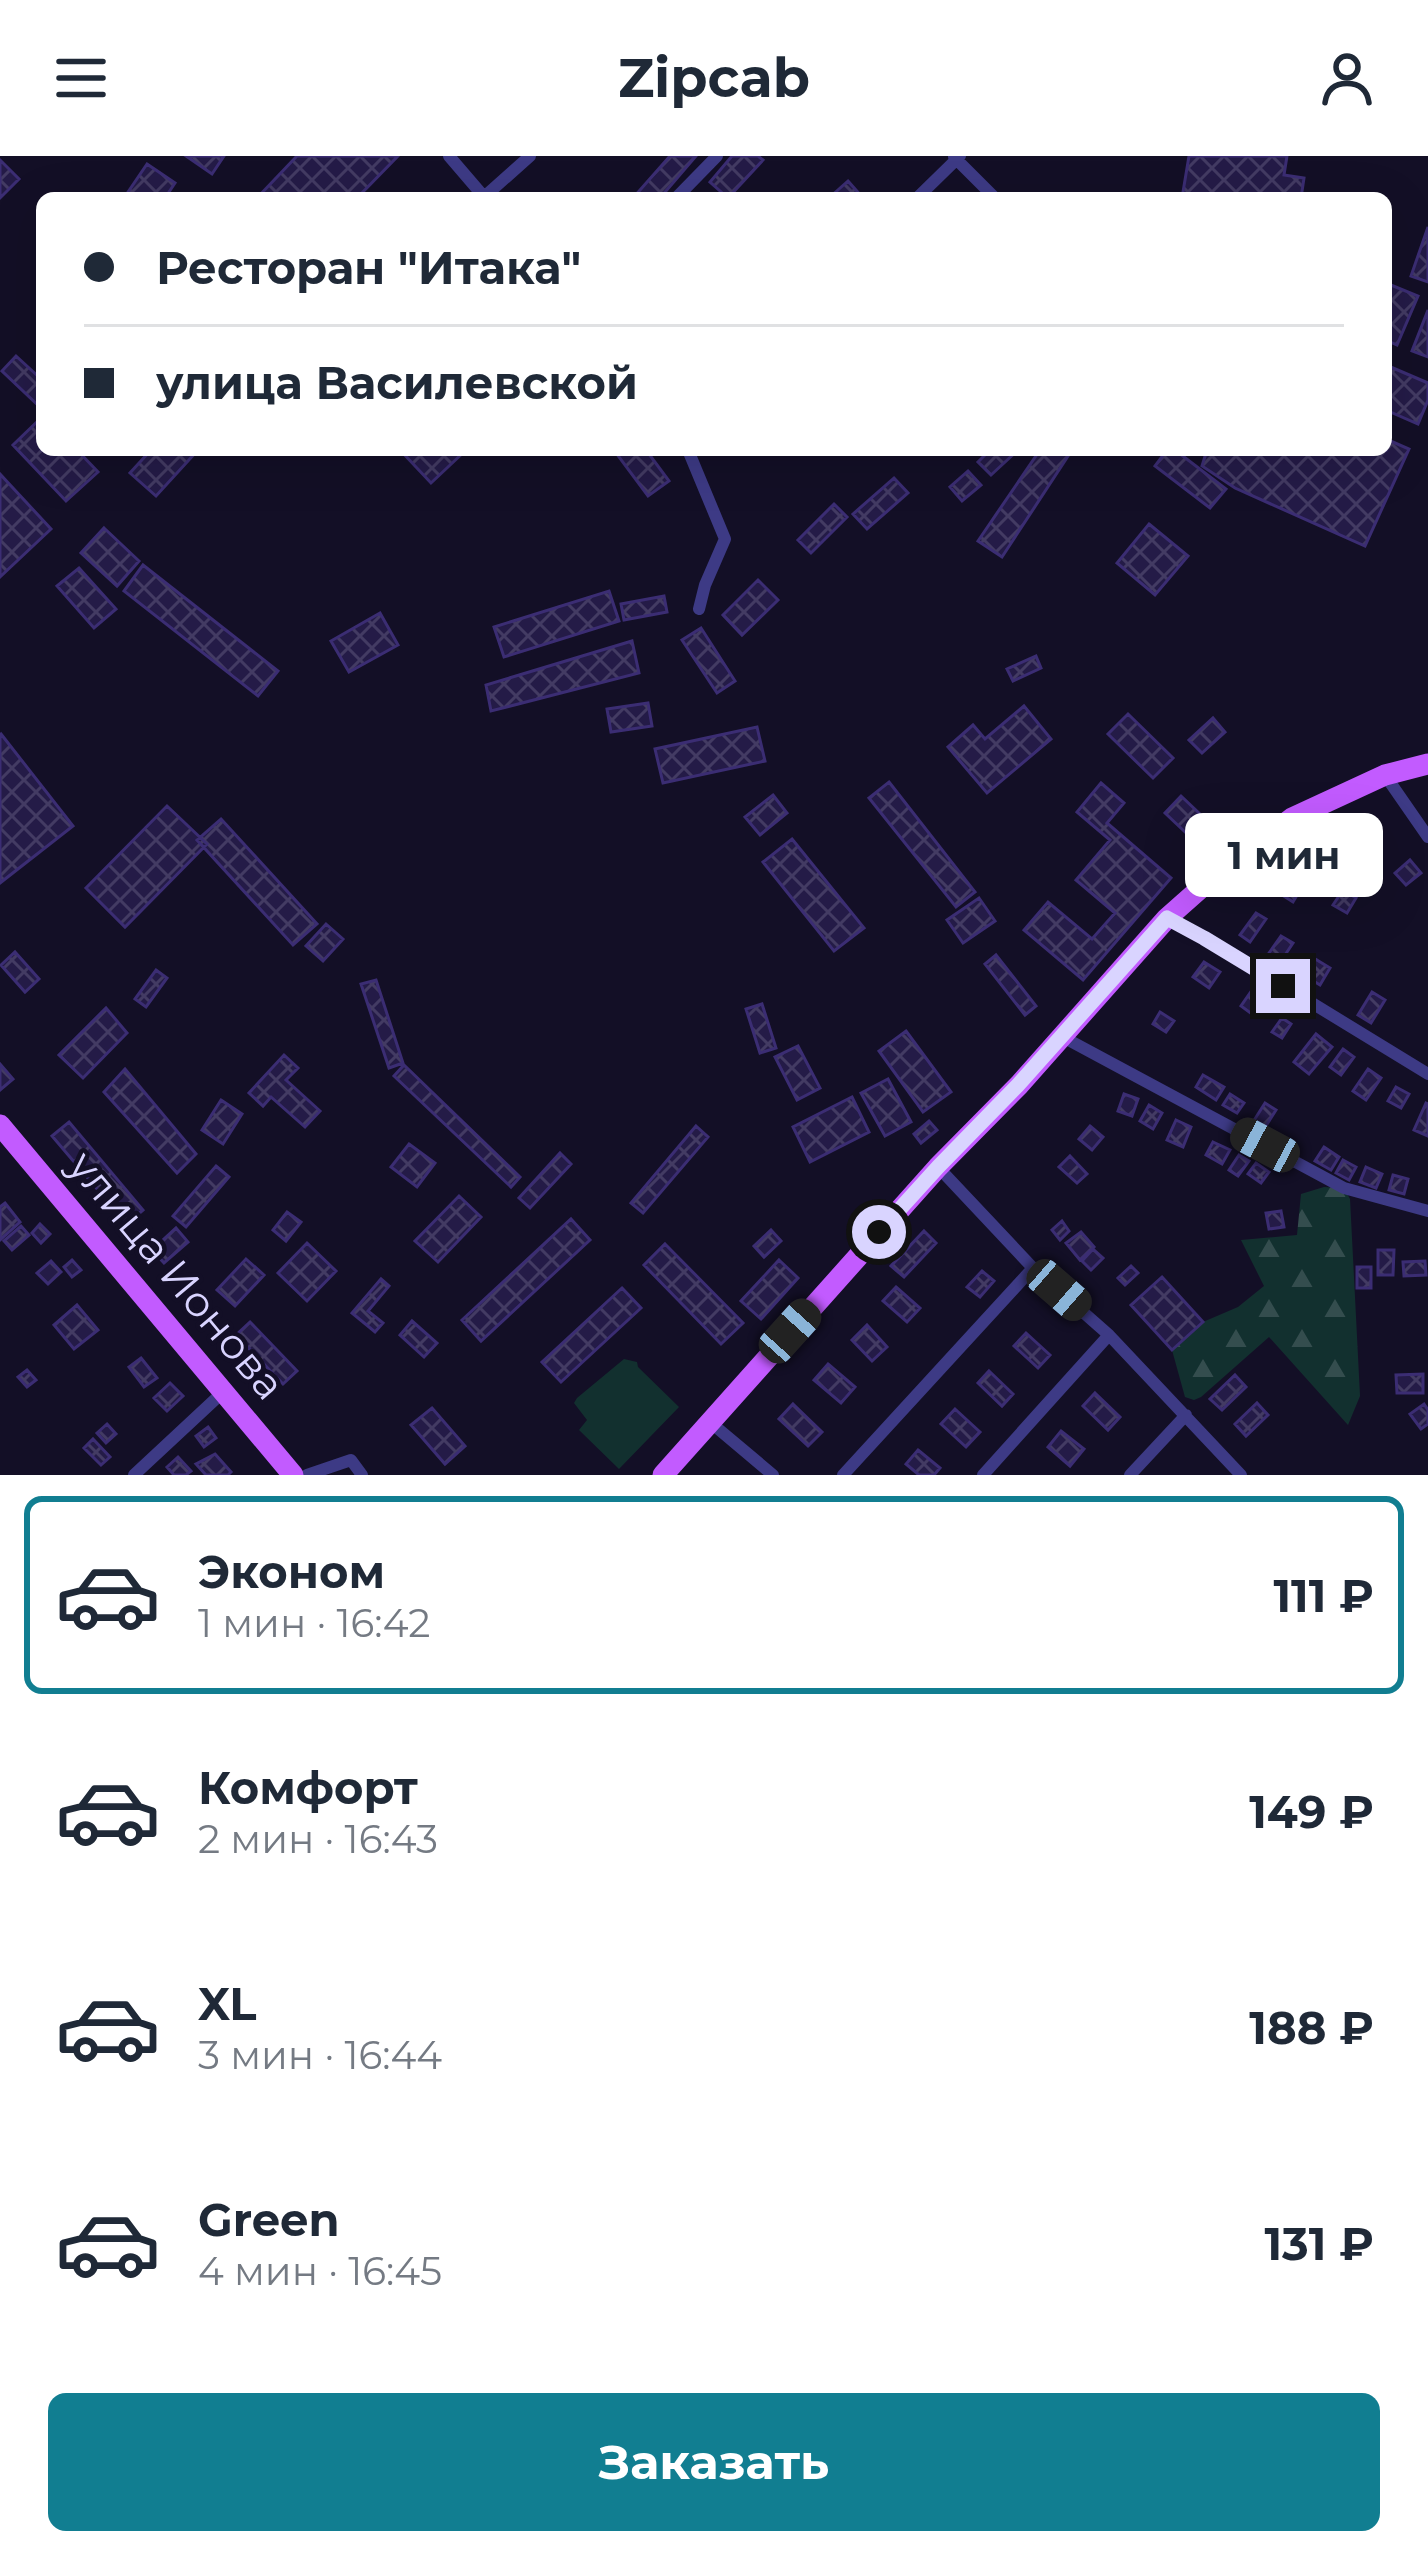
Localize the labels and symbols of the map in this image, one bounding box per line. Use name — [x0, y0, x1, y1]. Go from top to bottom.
callout: 1 мин — [1184, 812, 1382, 896]
route end — [1256, 959, 1310, 1013]
car — [1225, 1112, 1305, 1178]
street label: улица Ионова — [57, 1139, 296, 1410]
route start — [852, 1205, 906, 1259]
car — [1020, 1253, 1098, 1327]
car — [753, 1292, 827, 1370]

